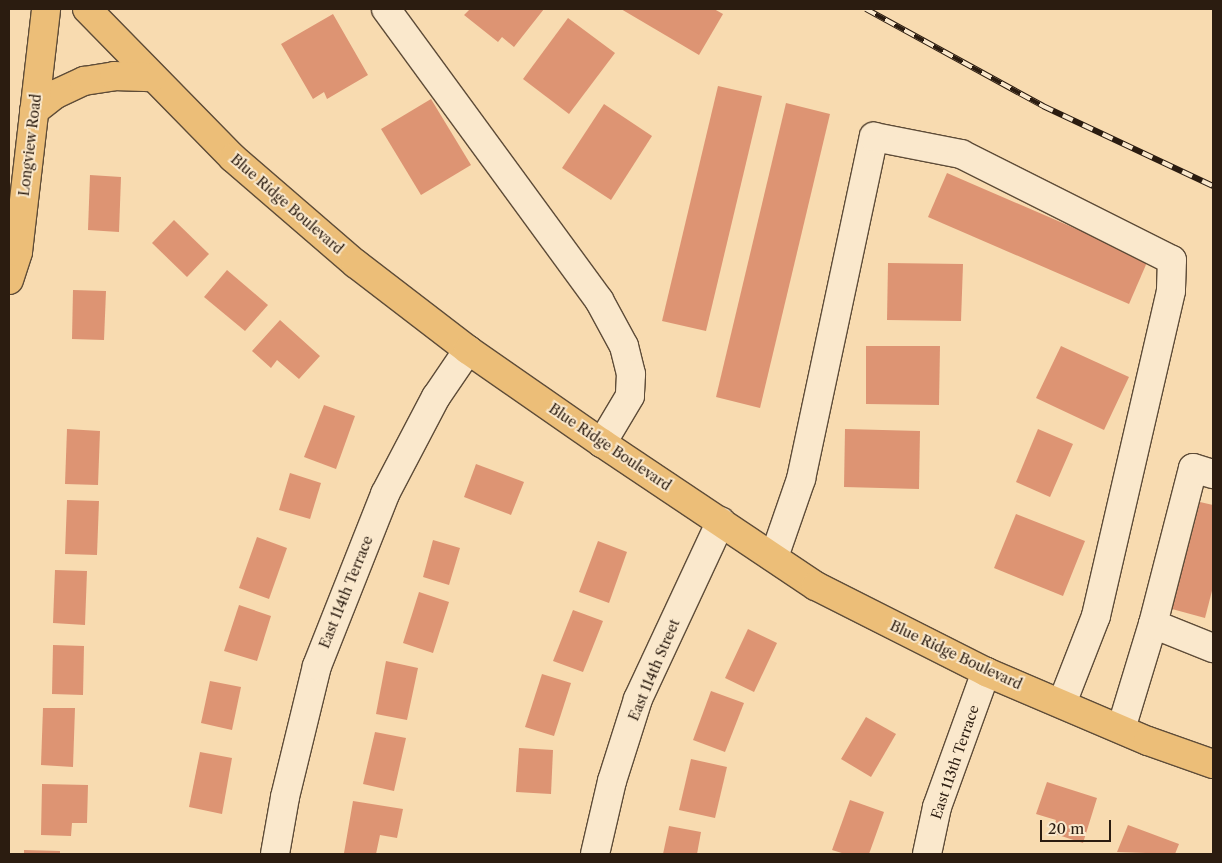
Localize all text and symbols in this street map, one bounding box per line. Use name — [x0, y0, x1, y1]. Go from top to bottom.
street label: Longview Road — [15, 93, 45, 197]
street label: Blue Ridge Boulevard — [227, 151, 347, 257]
street label: Blue Ridge Boulevard — [546, 400, 674, 494]
street label: East 114th Terrace — [316, 533, 376, 651]
street label: East 114th Street — [625, 617, 683, 723]
street label: Blue Ridge Boulevard — [887, 617, 1025, 693]
street label: East 113th Terrace — [928, 703, 982, 821]
scale bar — [1042, 810, 1113, 842]
text: 20 m — [1048, 819, 1084, 838]

